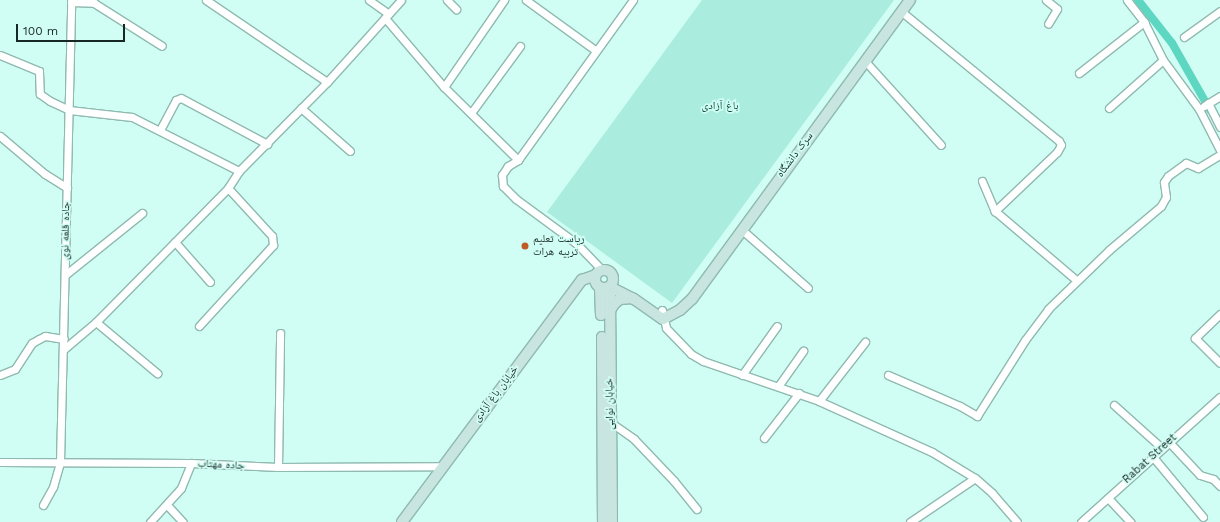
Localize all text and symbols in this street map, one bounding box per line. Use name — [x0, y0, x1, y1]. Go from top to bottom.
scale bar — [18, 16, 127, 42]
text: 100 m — [23, 24, 58, 38]
park label: باغ آزادی — [701, 99, 739, 113]
street label: سرک دانشگاه — [774, 130, 816, 180]
street label: جاده قلعه نوی — [59, 202, 73, 260]
place label: ریاست تعلیم تربیه هرات — [533, 233, 585, 259]
marker: ریاست تعلیم تربیه هرات — [520, 241, 530, 251]
street label: خیابان باغ آزادی — [471, 363, 521, 425]
street label: خیابان نوایی — [603, 378, 617, 430]
street label: Rabat Street — [1120, 431, 1180, 487]
street label: جاده مهتاب — [197, 457, 245, 473]

